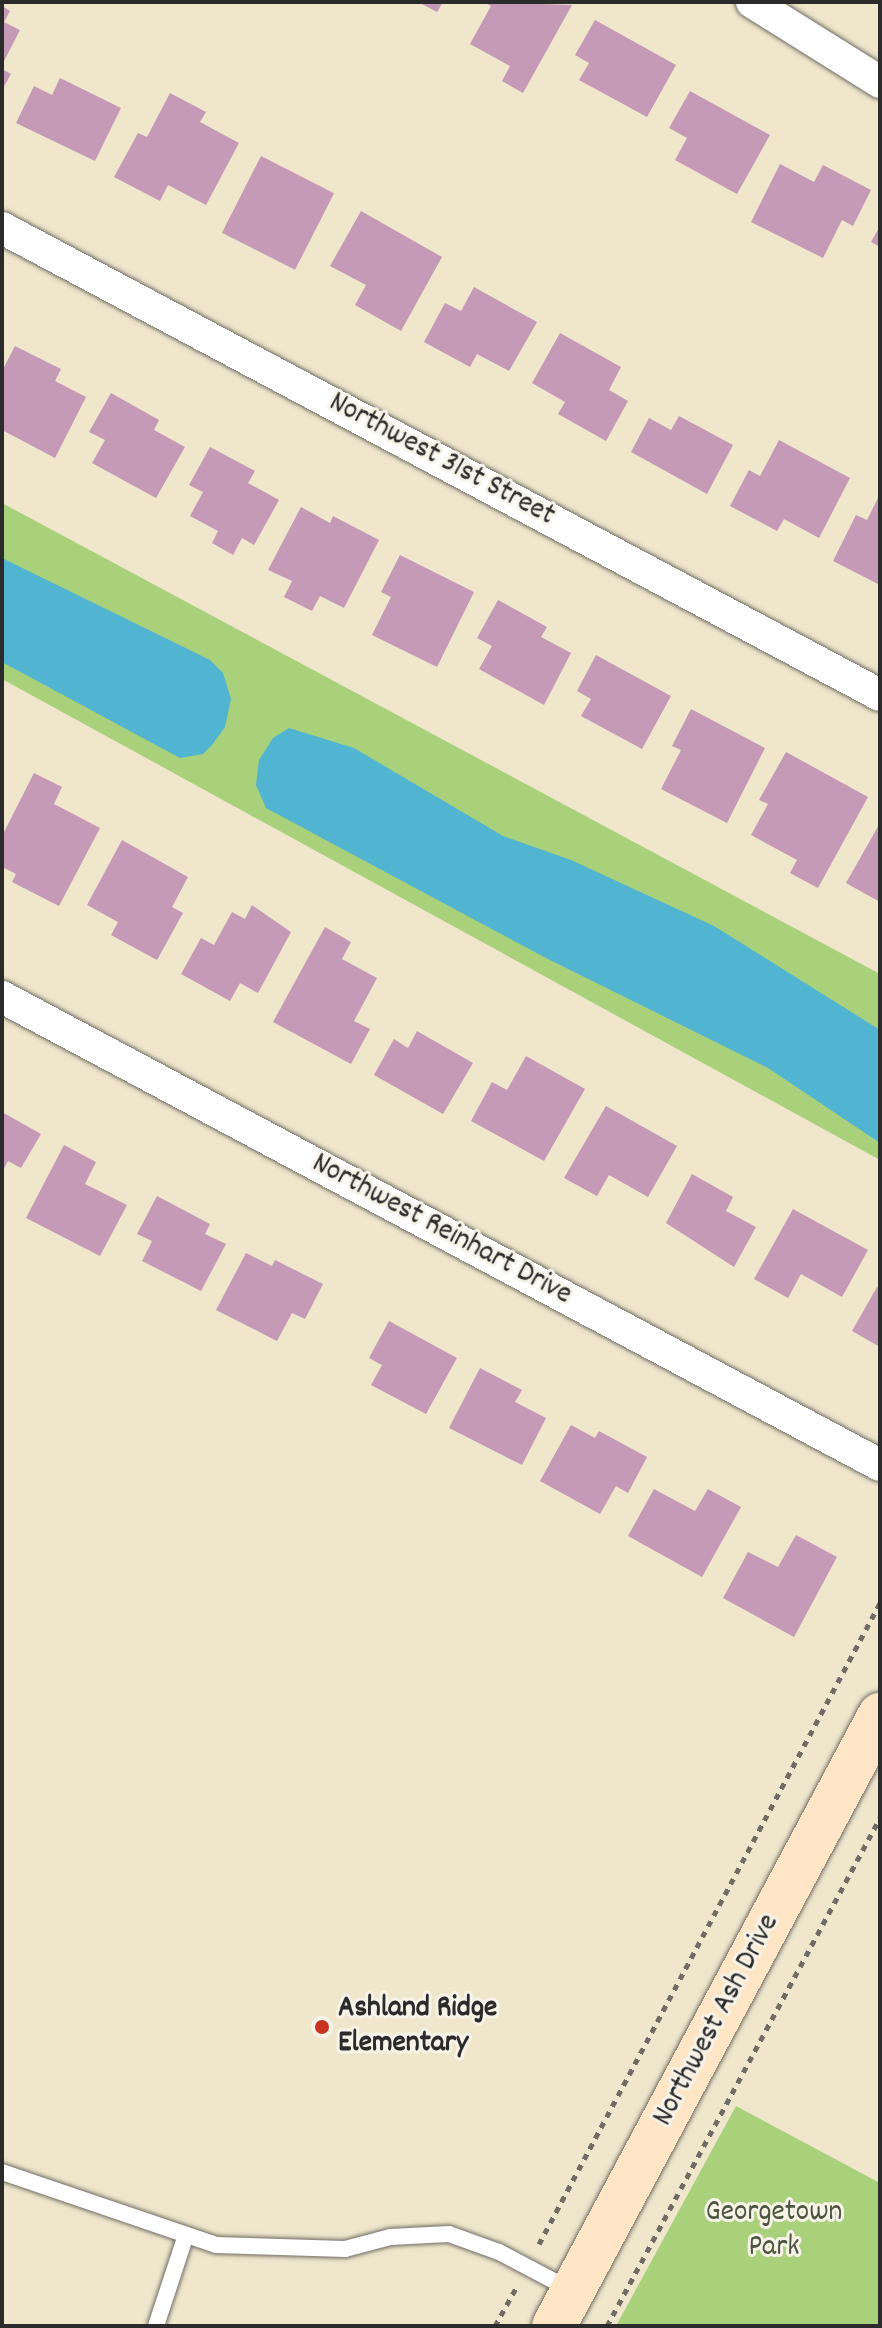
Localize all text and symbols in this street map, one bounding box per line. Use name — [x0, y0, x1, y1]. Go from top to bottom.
street label: Northwest 31st Street — [322, 386, 560, 536]
street label: Northwest Reinhart Drive — [305, 1147, 577, 1315]
street label: Northwest Ash Drive — [647, 1909, 789, 2133]
place label: Ashland Ridge Elementary — [338, 1992, 497, 2062]
marker: Ashland Ridge Elementary — [313, 2018, 331, 2036]
park label: Georgetown Park — [706, 2196, 842, 2266]

